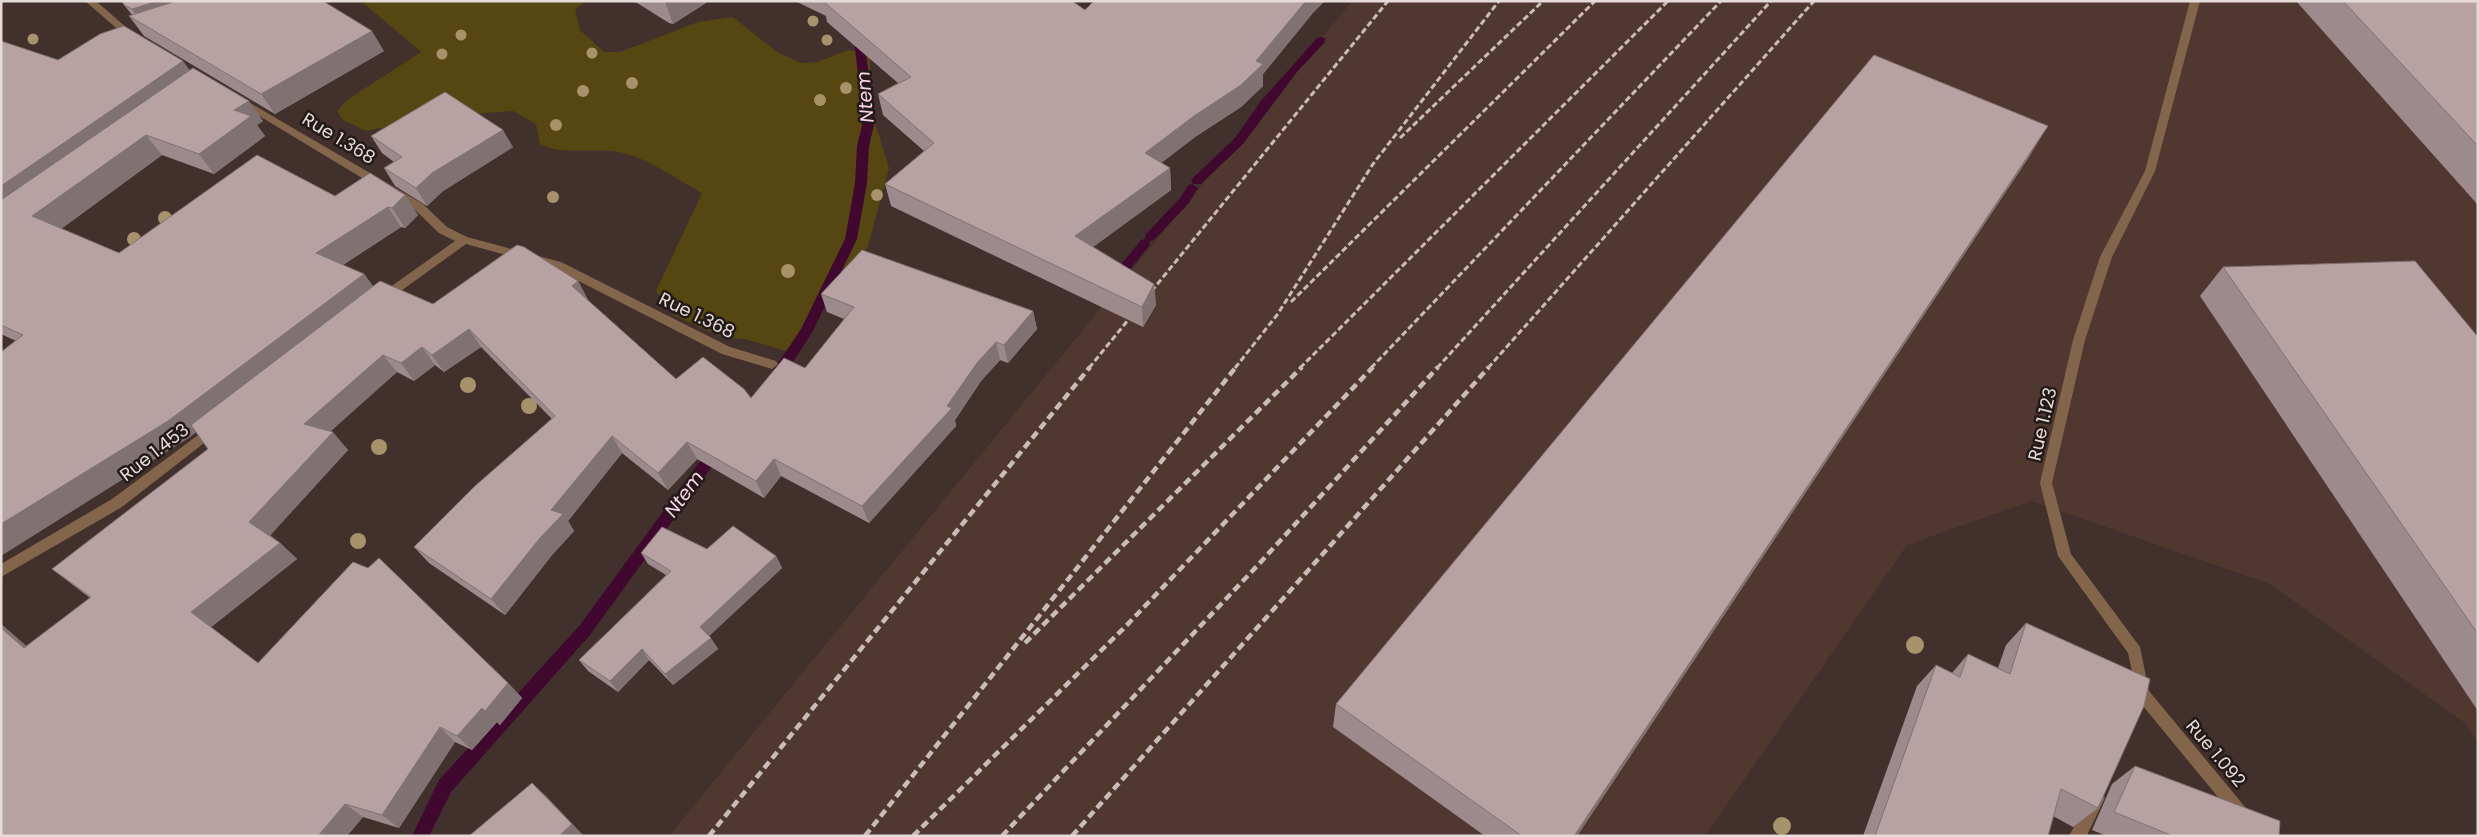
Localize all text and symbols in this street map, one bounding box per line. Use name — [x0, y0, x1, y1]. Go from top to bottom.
water label: Ntem — [849, 70, 881, 124]
street label: Rue 1.368 — [298, 106, 380, 170]
street label: Rue 1.368 — [655, 286, 739, 344]
street label: Rue 1.123 — [2021, 385, 2063, 463]
street label: Rue 1.453 — [114, 417, 194, 487]
water label: Ntem — [658, 465, 710, 523]
street label: Rue 1.092 — [2180, 714, 2252, 792]

